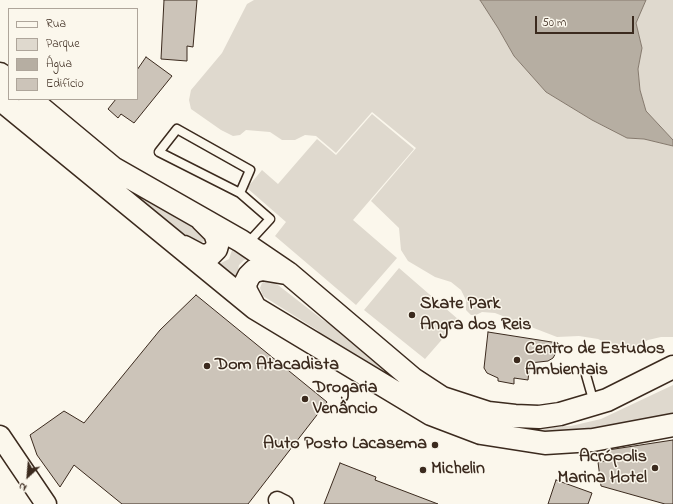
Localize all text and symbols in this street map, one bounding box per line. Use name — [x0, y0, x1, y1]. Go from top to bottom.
legend — [8, 8, 138, 100]
scale bar — [537, 8, 636, 34]
text: 50 m — [542, 14, 566, 32]
text: Rua — [46, 15, 66, 33]
text: Parque — [46, 35, 80, 53]
text: Água — [46, 55, 72, 73]
text: Edifício — [46, 75, 84, 93]
place label: Skate Park Angra dos Reis — [420, 294, 531, 336]
marker: Skate Park Angra dos Reis — [407, 310, 417, 320]
place label: Centro de Estudos Ambientais — [525, 339, 665, 382]
place label: Dom Atacadista — [215, 355, 339, 377]
marker: Centro de Estudos Ambientais — [512, 355, 522, 365]
marker: Dom Atacadista — [202, 361, 212, 371]
place label: Drogaria Venâncio — [313, 378, 378, 420]
marker: Drogaria Venâncio — [300, 394, 310, 404]
place label: Auto Posto Lacasema — [263, 434, 427, 456]
marker: Auto Posto Lacasema — [430, 440, 440, 450]
place label: Acrópolis Marina Hotel — [557, 447, 647, 490]
north arrow — [8, 456, 48, 496]
place label: Michelin — [431, 459, 485, 481]
marker: Acrópolis Marina Hotel — [650, 463, 660, 473]
marker: Michelin — [418, 465, 428, 475]
text: N — [16, 478, 30, 496]

